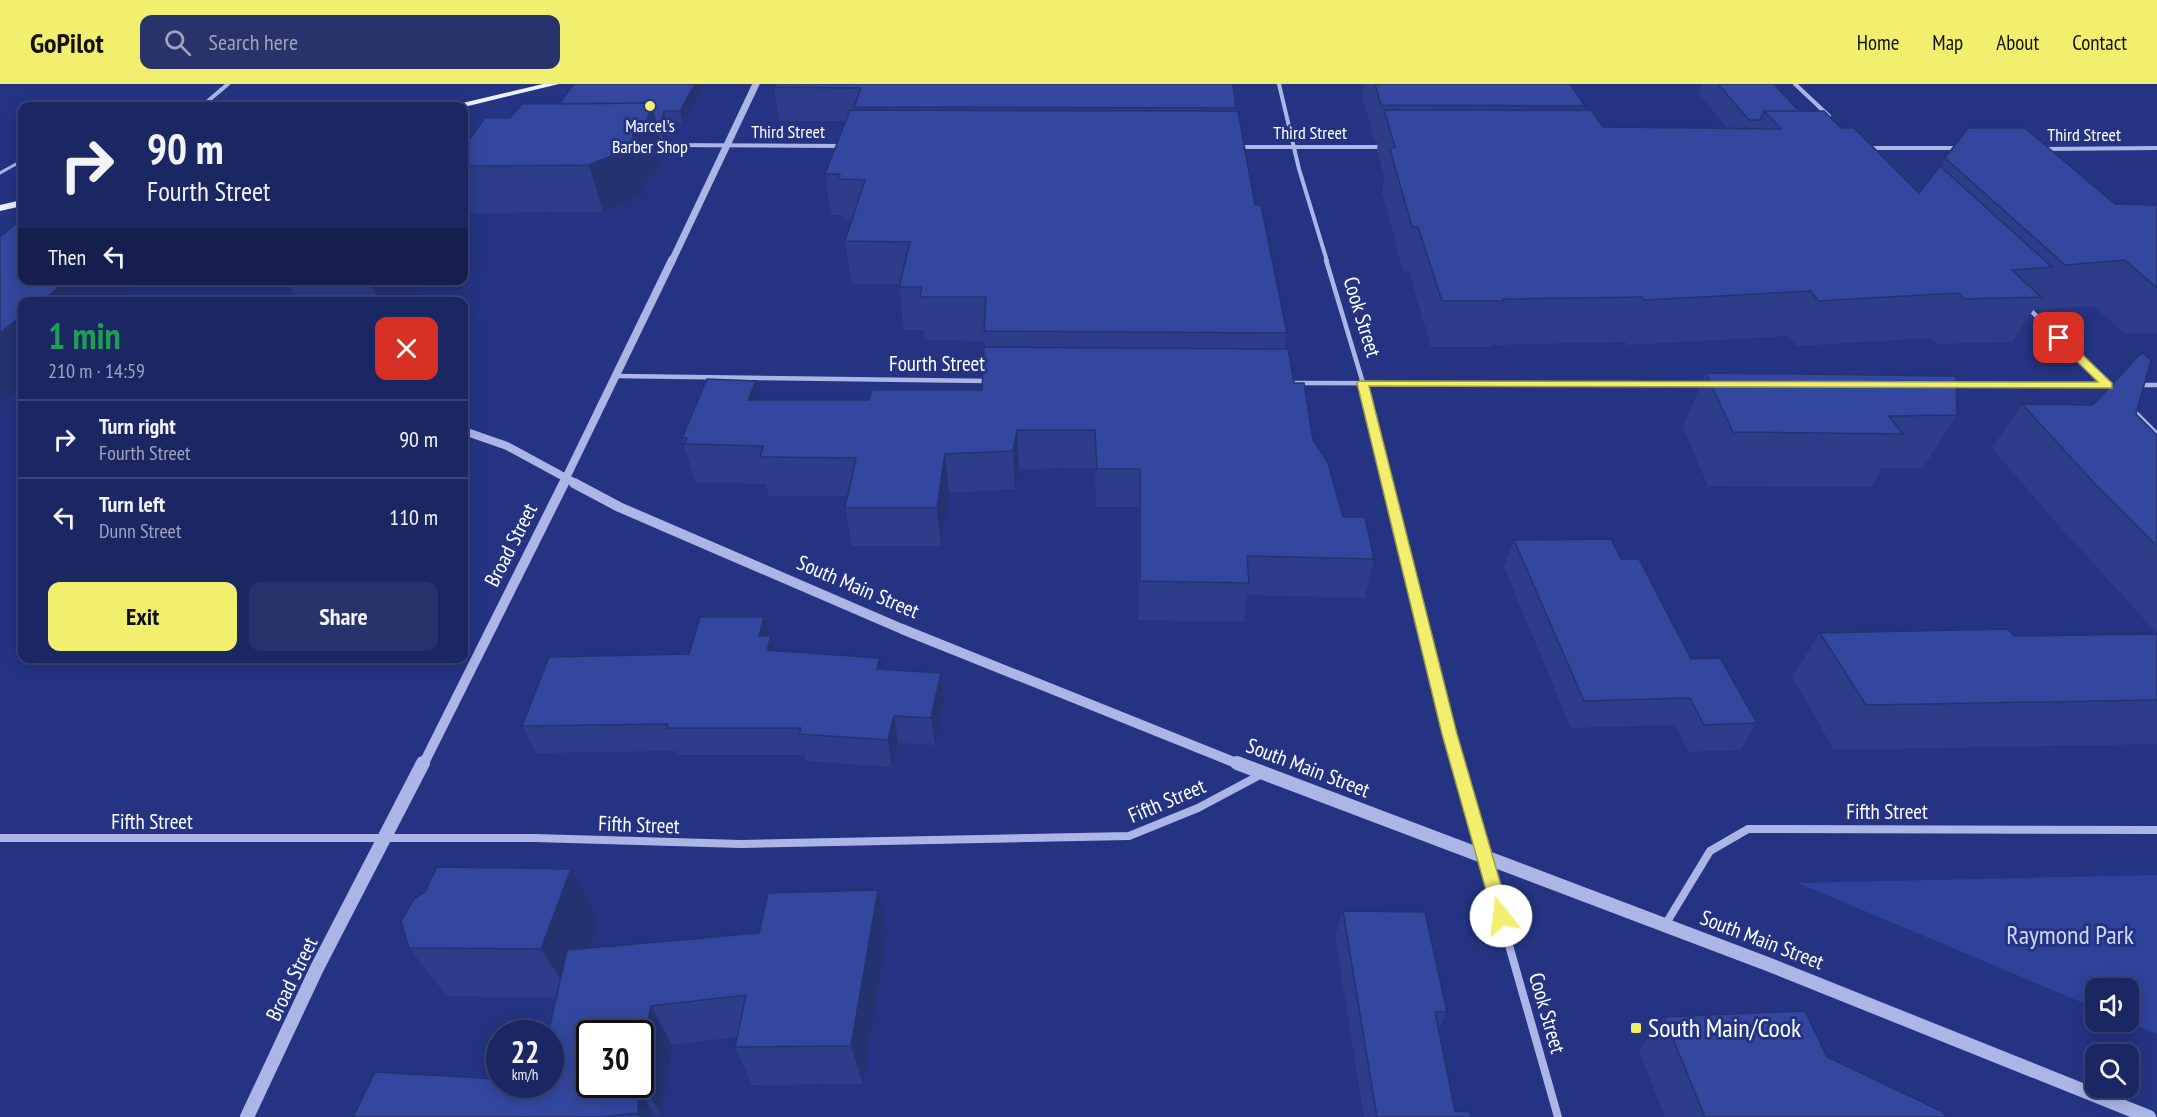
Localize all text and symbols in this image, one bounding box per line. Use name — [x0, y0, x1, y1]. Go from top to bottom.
search box — [140, 15, 560, 69]
text: GoPilot — [30, 24, 104, 61]
icon: search — [161, 26, 194, 59]
text: Search here — [209, 28, 298, 56]
text: Home — [1857, 29, 1899, 56]
text: Map — [1932, 29, 1963, 56]
text: About — [1996, 29, 2039, 56]
text: Contact — [2072, 29, 2127, 56]
marker: Marcel's Barber Shop — [643, 99, 657, 113]
place label: Marcel's Barber Shop — [612, 114, 688, 158]
street label: Third Street — [751, 120, 825, 143]
text: 90 m — [147, 121, 224, 176]
street label: Third Street — [1273, 121, 1347, 144]
street label: Third Street — [2047, 123, 2121, 146]
icon: right — [48, 126, 126, 204]
text: Fourth Street — [147, 174, 271, 208]
icon: left — [98, 240, 131, 273]
text: Then — [48, 243, 86, 271]
street label: Cook Street — [1337, 273, 1388, 361]
text: 1 min — [48, 312, 121, 359]
pin — [2033, 312, 2084, 363]
button: close — [375, 317, 438, 380]
icon: arrive — [2042, 321, 2075, 354]
street label: Fourth Street — [889, 350, 985, 377]
text: 210 m · 14:59 — [48, 358, 145, 384]
text: Turn right — [99, 412, 176, 440]
icon: right — [48, 423, 81, 456]
text: 90 m — [399, 425, 438, 453]
text: Fourth Street — [99, 440, 190, 466]
text: Turn left — [99, 490, 165, 518]
street label: Broad Street — [478, 498, 543, 591]
icon: left — [48, 501, 81, 534]
text: 110 m — [389, 503, 438, 531]
text: Dunn Street — [99, 518, 181, 544]
street label: South Main Street — [793, 549, 924, 624]
button: Exit — [48, 582, 237, 651]
button: Share — [249, 582, 438, 651]
street label: South Main Street — [1243, 732, 1374, 804]
street label: Fifth Street — [1124, 772, 1210, 829]
street label: Fifth Street — [1846, 798, 1928, 825]
street label: Fifth Street — [111, 808, 193, 835]
street label: Fifth Street — [598, 810, 680, 839]
position arrow — [1469, 884, 1533, 948]
street label: South Main Street — [1697, 904, 1828, 976]
park label: Raymond Park — [2006, 918, 2134, 951]
street label: Broad Street — [260, 932, 324, 1025]
street label: Cook Street — [1523, 969, 1572, 1057]
map controls — [2085, 978, 2139, 1098]
button: sound — [2085, 978, 2139, 1032]
place label: South Main/Cook — [1648, 1011, 1801, 1044]
speed limit sign: 30 — [576, 1020, 654, 1098]
marker: South Main/Cook — [1629, 1021, 1643, 1035]
text: 22 — [511, 1032, 539, 1071]
button: search — [2085, 1044, 2139, 1098]
text: km/h — [512, 1065, 538, 1084]

